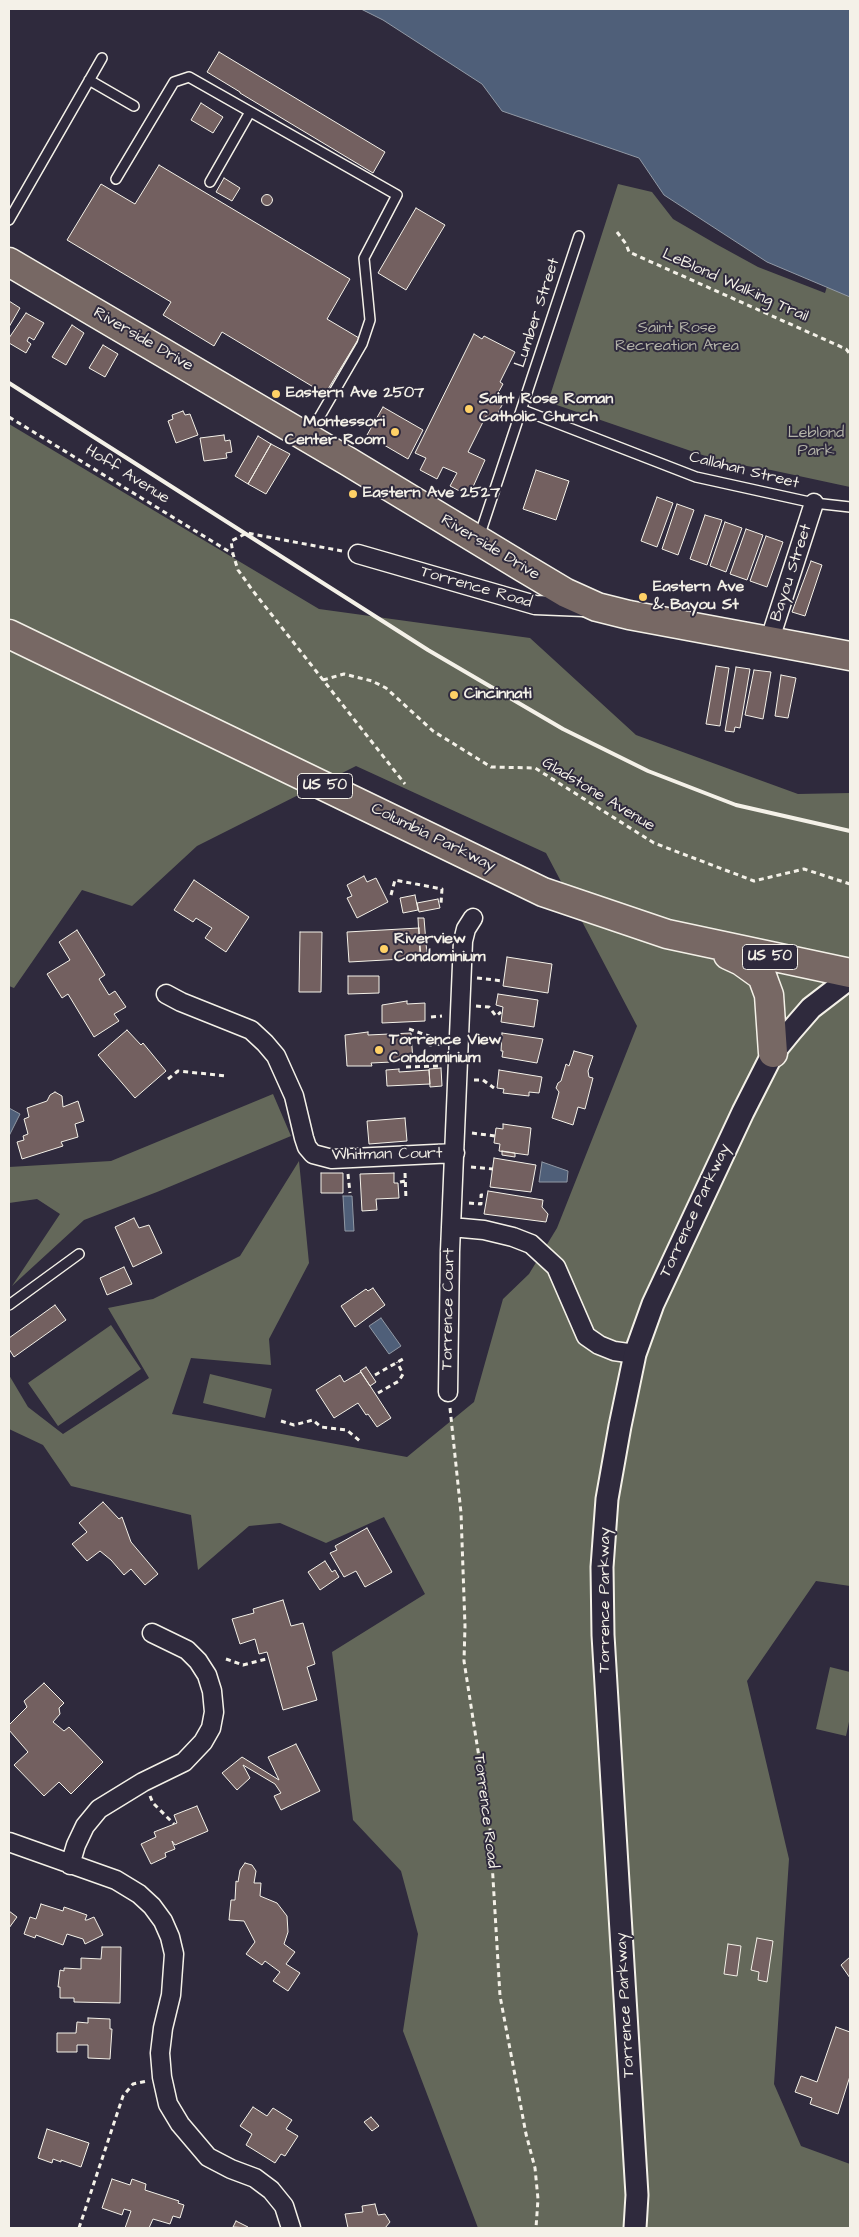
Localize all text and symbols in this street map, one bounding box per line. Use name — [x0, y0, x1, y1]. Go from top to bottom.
street label: LeBlond Walking Trail — [659, 245, 811, 327]
street label: Lumber Street — [511, 256, 565, 370]
street label: Riverside Drive — [90, 304, 196, 376]
park label: Saint Rose Recreation Area — [615, 319, 739, 357]
place label: Eastern Ave 2507 — [286, 384, 424, 404]
marker: Eastern Ave 2507 — [270, 388, 282, 400]
place label: Saint Rose Roman Catholic Church — [479, 390, 613, 428]
marker: Saint Rose Roman Catholic Church — [463, 403, 475, 415]
place label: Montessori Center Room — [285, 413, 385, 451]
park label: Leblond Park — [788, 424, 844, 462]
marker: Montessori Center Room — [389, 426, 401, 438]
street label: Hoff Avenue — [81, 441, 173, 509]
street label: Callahan Street — [687, 448, 801, 494]
place label: Eastern Ave 2527 — [363, 484, 500, 504]
marker: Eastern Ave 2527 — [347, 488, 359, 500]
street label: Riverside Drive — [437, 511, 543, 585]
street label: Bayou Street — [767, 522, 817, 624]
street label: Torrence Road — [418, 563, 534, 613]
place label: Eastern Ave & Bayou St — [653, 578, 744, 616]
marker: Eastern Ave & Bayou St — [637, 591, 649, 603]
place label: Cincinnati — [464, 685, 531, 705]
marker: Cincinnati — [448, 689, 460, 701]
street label: Gladstone Avenue — [538, 754, 658, 836]
road number: US 50 — [298, 774, 352, 798]
street label: Columbia Parkway — [368, 800, 498, 876]
place label: Riverview Condominium — [394, 930, 485, 968]
marker: Riverview Condominium — [378, 943, 390, 955]
road number: US 50 — [742, 944, 798, 970]
place label: Torrence View Condominium — [389, 1031, 502, 1069]
marker: Torrence View Condominium — [373, 1044, 385, 1056]
street label: Torrence Parkway — [657, 1141, 735, 1281]
street label: Whitman Court — [332, 1144, 442, 1166]
street label: Torrence Court — [438, 1248, 460, 1370]
street label: Torrence Parkway — [596, 1527, 616, 1673]
street label: Torrence Road — [468, 1753, 502, 1869]
street label: Torrence Parkway — [613, 1932, 639, 2078]

